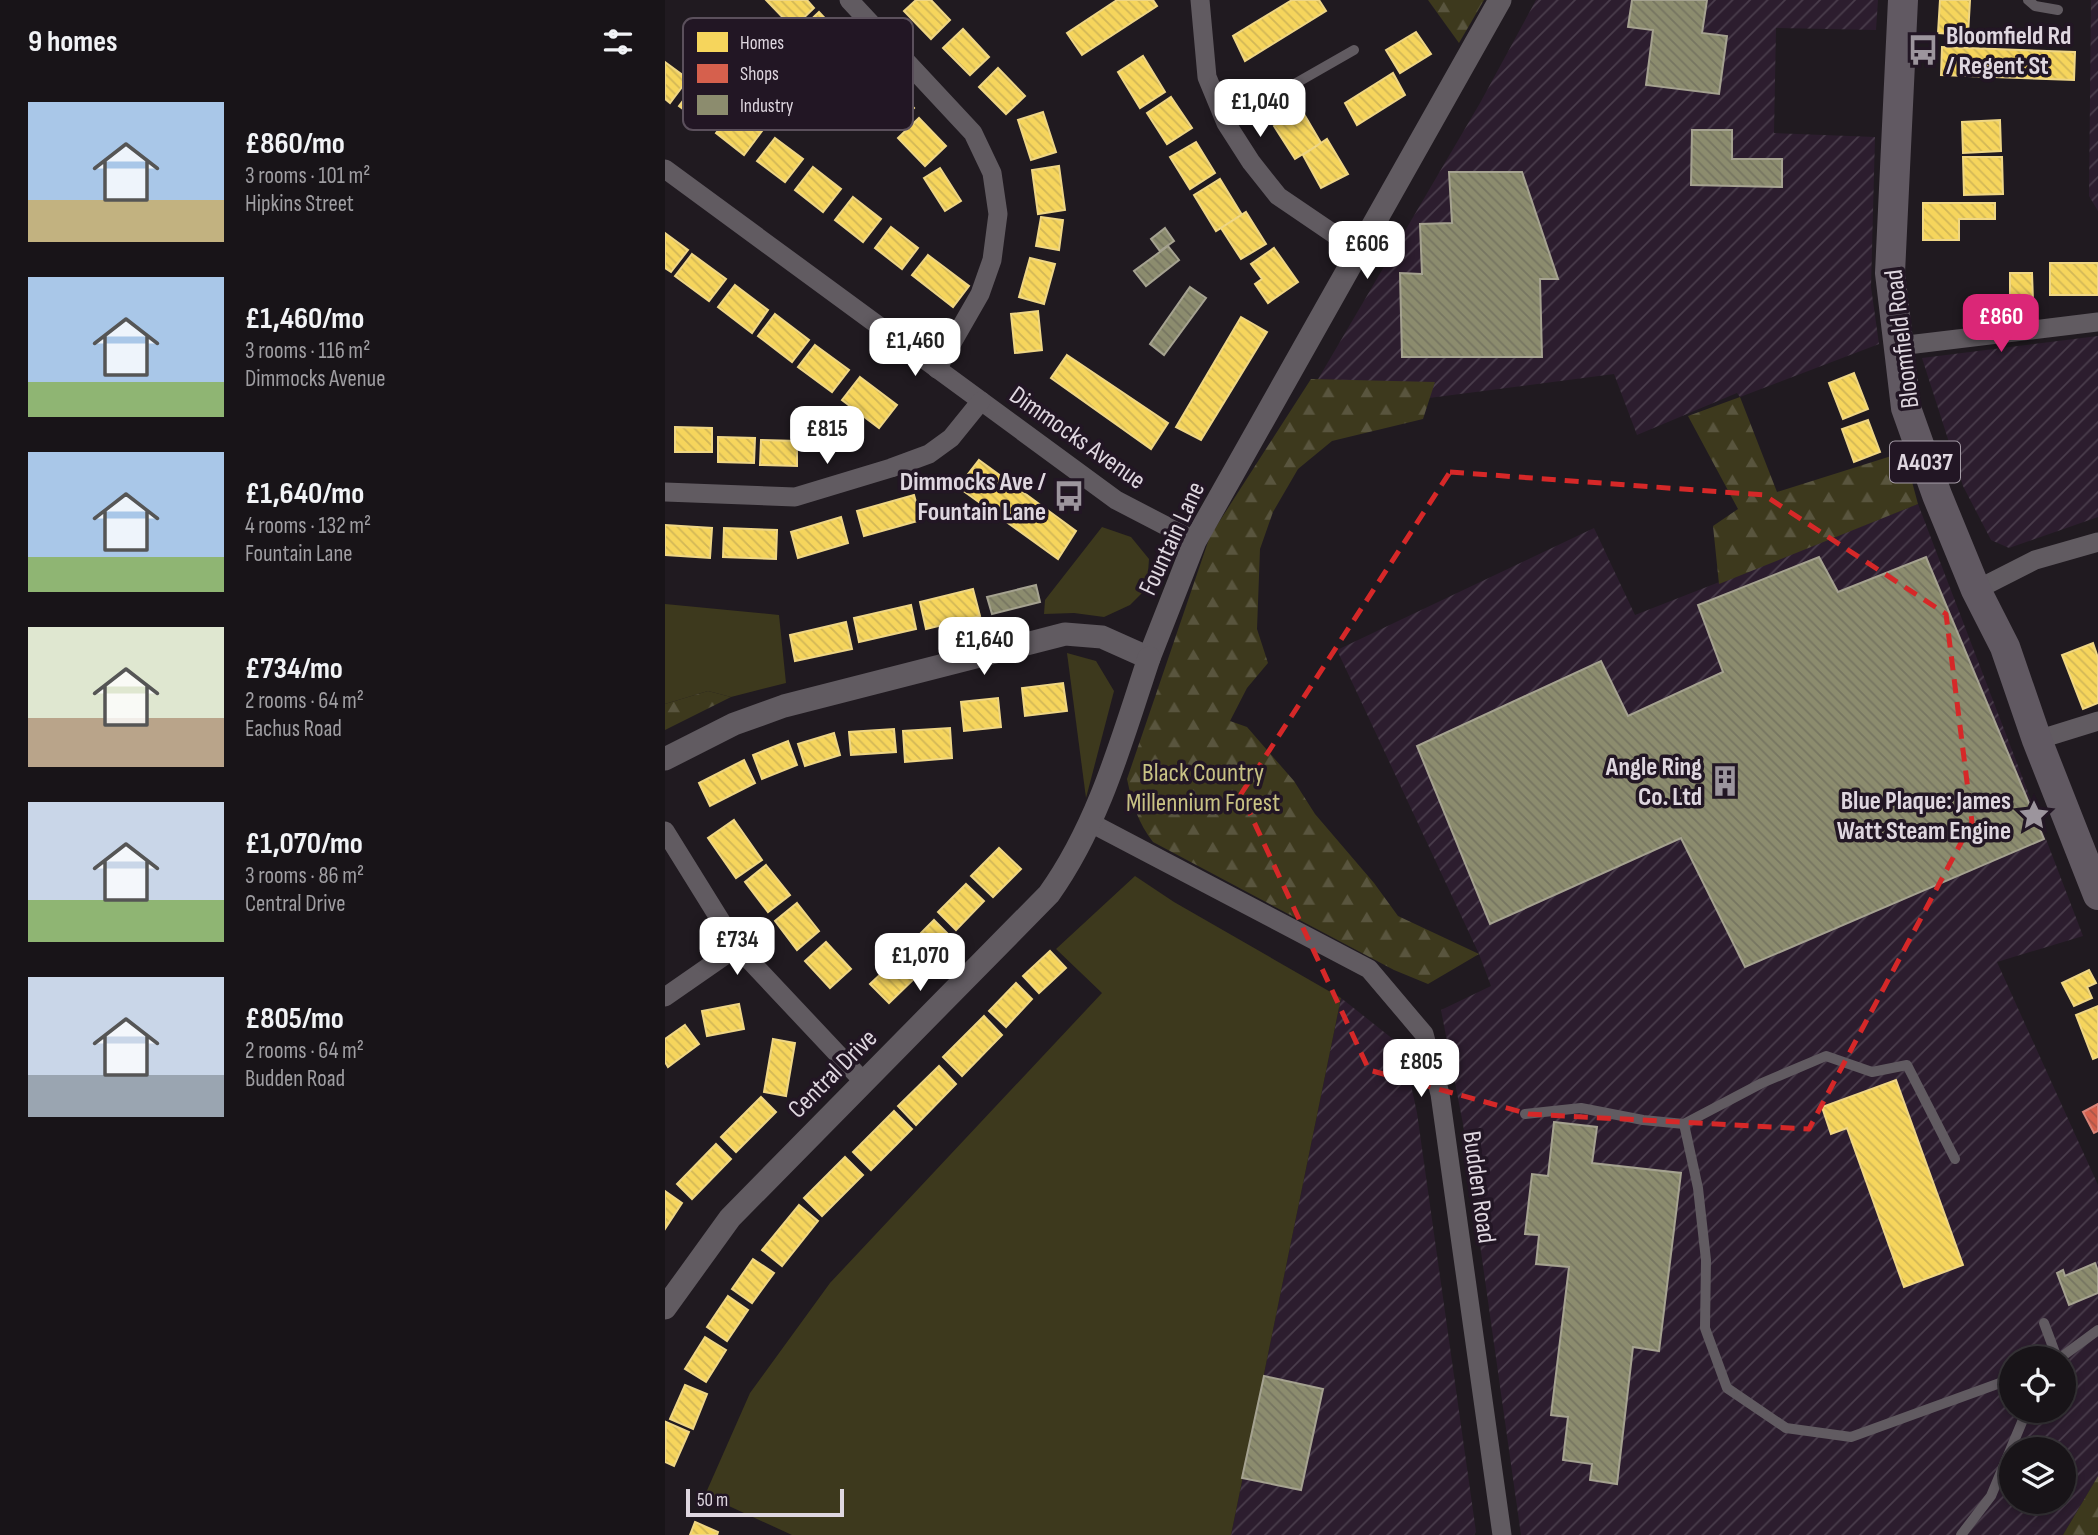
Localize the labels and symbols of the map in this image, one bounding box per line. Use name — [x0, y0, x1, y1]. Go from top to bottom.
legend — [683, 18, 913, 130]
place label: Bloomfield Rd / Regent St — [1946, 21, 2071, 82]
text: Homes — [740, 32, 784, 55]
bus stop icon: Bloomfield Rd / Regent St — [1906, 33, 1940, 67]
text: Shops — [740, 63, 779, 86]
pin: £1,040 — [1203, 80, 1317, 139]
text: Industry — [740, 95, 794, 118]
pin: £606 — [1326, 222, 1408, 281]
street label: Bloomfield Road — [1879, 268, 1926, 410]
pin: £860 — [1960, 294, 2042, 354]
pin: £1,460 — [858, 318, 972, 378]
street label: Dimmocks Avenue — [1003, 380, 1151, 496]
pin: £815 — [786, 406, 868, 466]
road number: A4037 — [1890, 442, 1960, 482]
place label: Dimmocks Ave / Fountain Lane — [900, 467, 1046, 528]
street label: Fountain Lane — [1133, 477, 1212, 600]
bus stop icon: Dimmocks Ave / Fountain Lane — [1052, 479, 1086, 513]
pin: £1,640 — [927, 618, 1041, 677]
place label: Angle Ring Co. Ltd — [1605, 752, 1702, 813]
park label: Black Country Millennium Forest — [1126, 758, 1280, 819]
building icon: Angle Ring Co. Ltd — [1708, 764, 1742, 798]
place label: Blue Plaque: James Watt Steam Engine — [1837, 786, 2011, 847]
place icon: Blue Plaque: James Watt Steam Engine — [2017, 798, 2051, 832]
pin: £734 — [696, 918, 778, 977]
pin: £1,070 — [863, 934, 977, 993]
street label: Central Drive — [782, 1023, 884, 1125]
pin: £805 — [1380, 1040, 1462, 1099]
street label: Budden Road — [1455, 1129, 1502, 1245]
scale bar — [686, 1486, 843, 1518]

